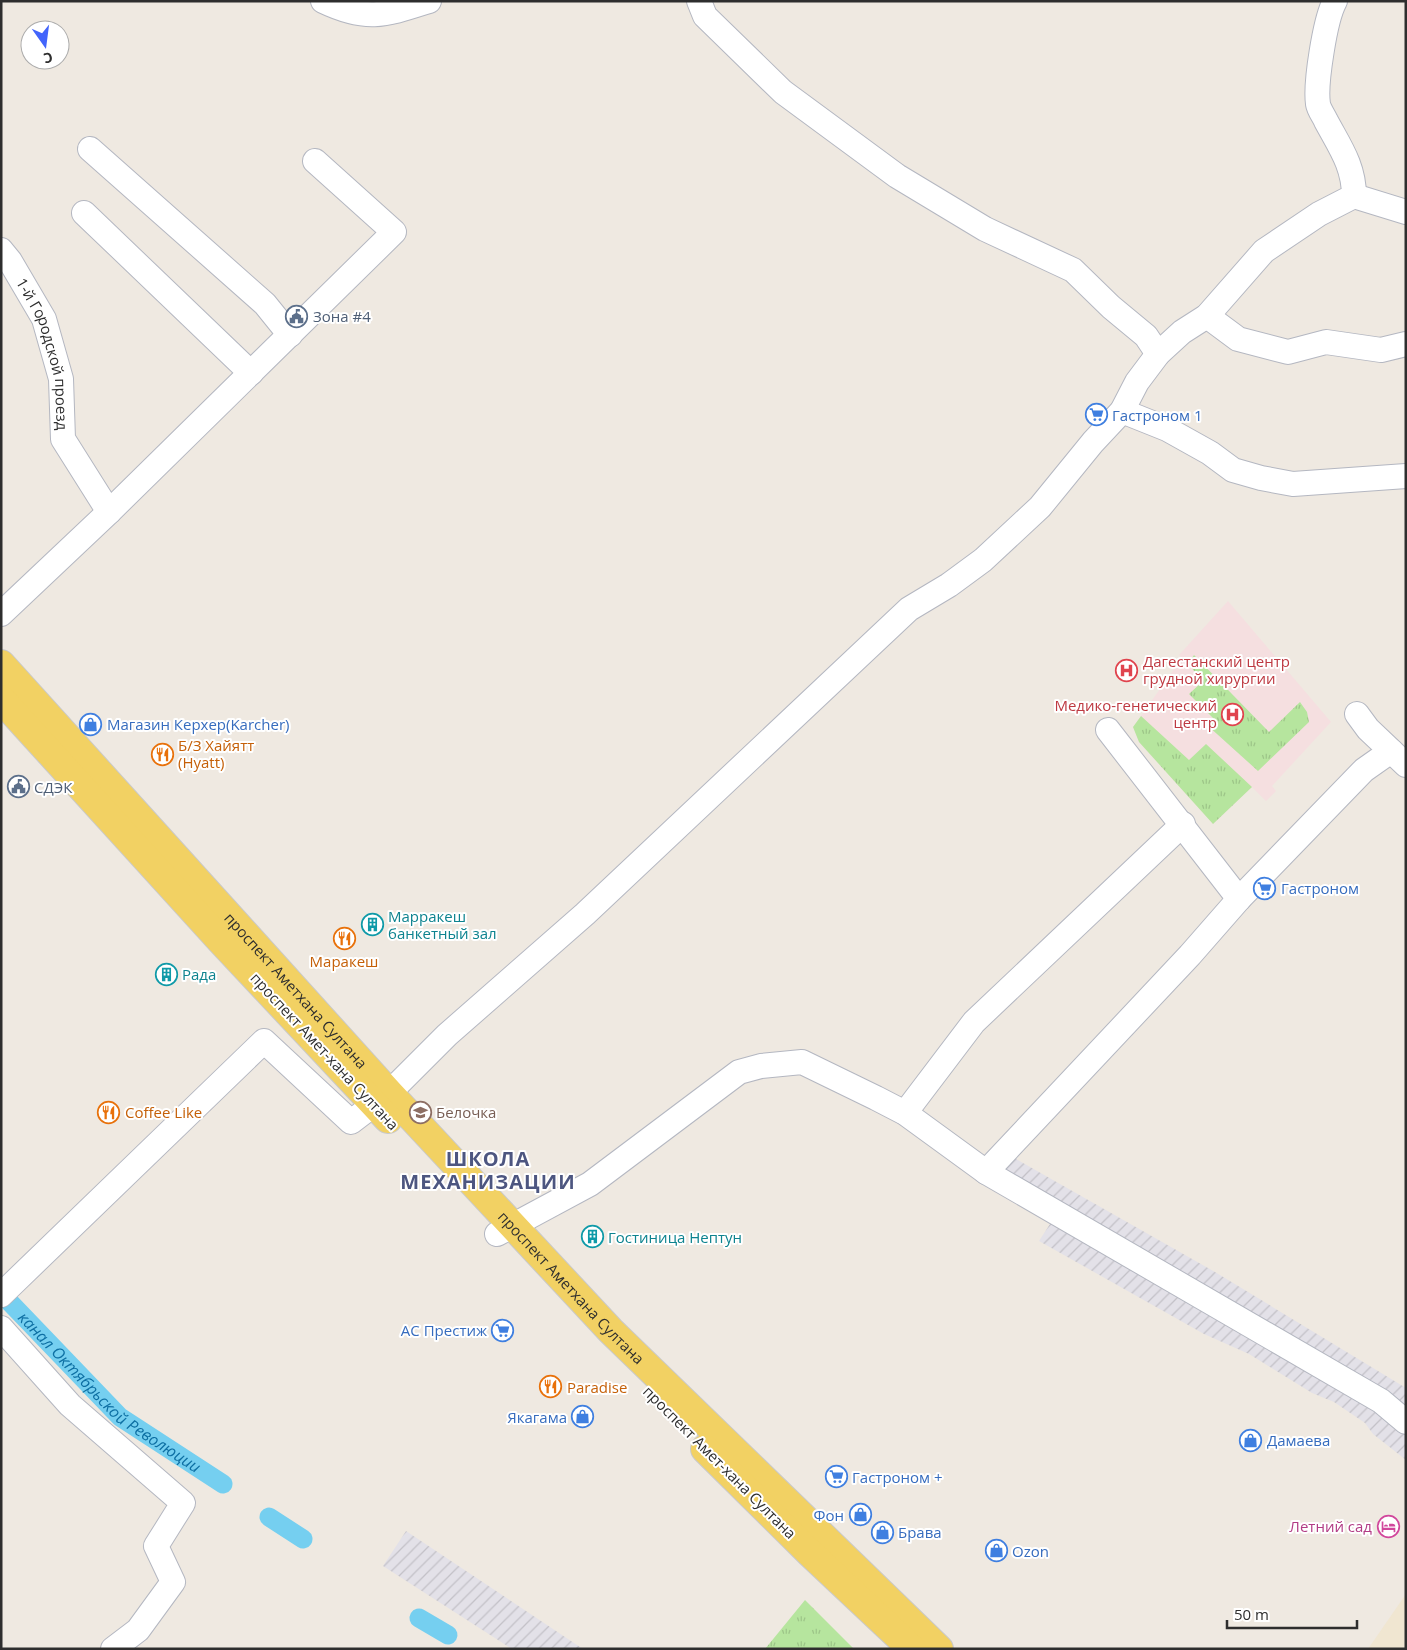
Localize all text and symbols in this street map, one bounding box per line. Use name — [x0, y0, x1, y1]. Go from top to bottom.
north arrow — [20, 20, 70, 70]
text: С — [42, 48, 55, 68]
street label: 1-й Городской проезд — [12, 274, 73, 431]
public building icon: Зона #4 — [285, 304, 309, 328]
place label: Зона #4 — [313, 306, 371, 326]
supermarket icon: Гастроном 1 — [1084, 403, 1108, 427]
place label: Гастроном 1 — [1112, 405, 1203, 425]
place label: Дагестанский центр грудной хирургии — [1143, 651, 1290, 688]
hospital icon: Дагестанский центр грудной хирургии — [1115, 658, 1139, 682]
place label: Медико-генетический центр — [1054, 695, 1217, 732]
hospital icon: Медико-генетический центр — [1221, 702, 1245, 726]
shop icon: Магазин Керхер(Karcher) — [79, 712, 103, 736]
place label: Магазин Керхер(Karcher) — [107, 714, 289, 734]
place label: Б/З Хайятт (Hyatt) — [178, 735, 254, 772]
restaurant icon: Б/З Хайятт (Hyatt) — [150, 742, 174, 766]
public building icon: СДЭК — [6, 775, 30, 799]
place label: СДЭК — [34, 777, 73, 797]
supermarket icon: Гастроном — [1253, 876, 1277, 900]
place label: Гастроном — [1281, 878, 1359, 898]
place label: Марракеш банкетный зал — [388, 906, 497, 943]
street label: проспект Аметхана Султана — [220, 908, 372, 1073]
building icon: Марракеш банкетный зал — [360, 913, 384, 937]
restaurant icon: Маракеш — [332, 926, 356, 950]
place label: Маракеш — [310, 951, 378, 971]
building icon: Рада — [154, 962, 178, 986]
place label: Рада — [182, 964, 216, 984]
street label: проспект Амет-хана Султана — [247, 968, 403, 1134]
restaurant icon: Coffee Like — [97, 1100, 121, 1124]
school or university icon: Белочка — [408, 1100, 432, 1124]
place label: Coffee Like — [125, 1102, 202, 1122]
place label: Белочка — [436, 1102, 496, 1122]
district label: ШКОЛА МЕХАНИЗАЦИИ — [400, 1145, 576, 1195]
street label: проспект Аметхана Султана — [494, 1207, 649, 1368]
building icon: Гостиница Нептун — [580, 1225, 604, 1249]
place label: Гостиница Нептун — [608, 1227, 742, 1247]
water label: канал Октябрьской Революции — [13, 1307, 205, 1478]
supermarket icon: АС Престиж — [491, 1318, 515, 1342]
place label: АС Престиж — [401, 1320, 487, 1340]
restaurant icon: Paradise — [539, 1375, 563, 1399]
place label: Paradise — [567, 1377, 627, 1397]
street label: проспект Амет-хана Султана — [639, 1381, 801, 1543]
shop icon: Якагама — [571, 1405, 595, 1429]
place label: Якагама — [507, 1407, 567, 1427]
shop icon: Дамаева — [1239, 1428, 1263, 1452]
place label: Дамаева — [1267, 1430, 1330, 1450]
supermarket icon: Гастроном + — [824, 1465, 848, 1489]
place label: Гастроном + — [852, 1467, 943, 1487]
shop icon: Фон — [848, 1503, 872, 1527]
place label: Фон — [814, 1505, 844, 1525]
hotel icon: Летний сад — [1376, 1514, 1400, 1538]
place label: Летний сад — [1289, 1516, 1372, 1536]
shop icon: Брава — [870, 1520, 894, 1544]
place label: Брава — [898, 1522, 942, 1542]
shop icon: Ozon — [984, 1539, 1008, 1563]
place label: Ozon — [1012, 1541, 1049, 1561]
scale bar — [1227, 1598, 1357, 1630]
text: 50 m — [1234, 1604, 1269, 1624]

